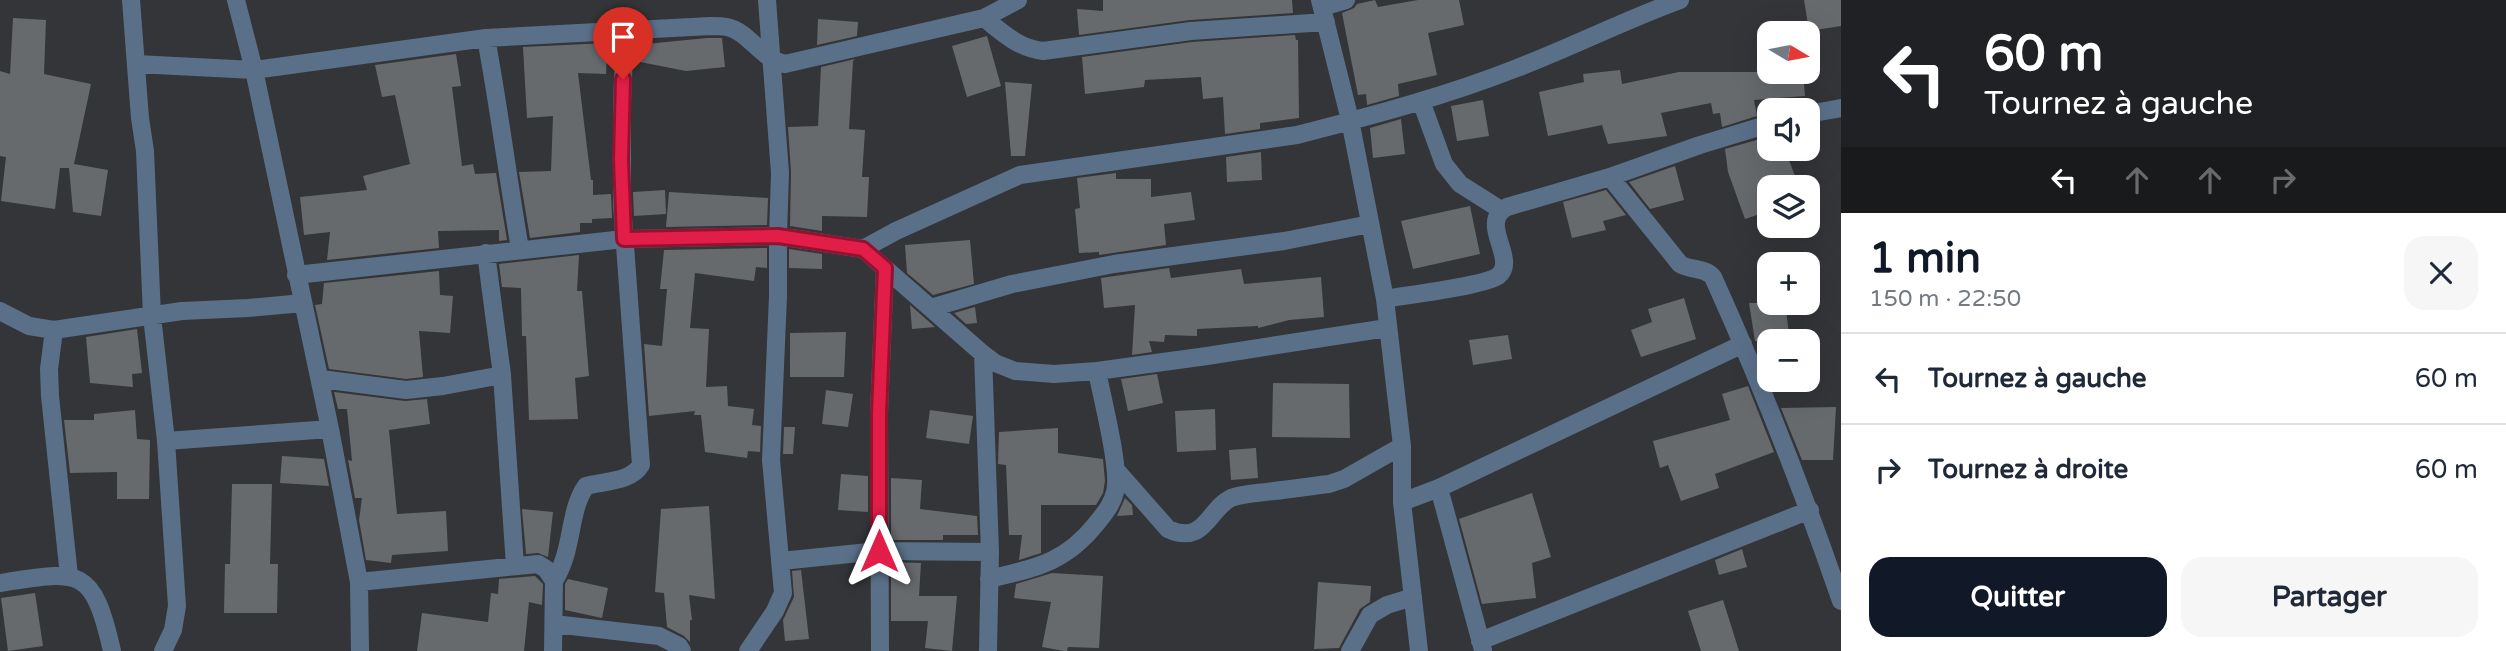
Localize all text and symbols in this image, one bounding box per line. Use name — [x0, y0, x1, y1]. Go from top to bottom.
pin — [593, 7, 653, 79]
icon: arrive — [604, 18, 642, 56]
north arrow — [1757, 21, 1820, 84]
map controls — [1757, 21, 1820, 392]
text: 60 m — [1984, 25, 2103, 84]
icon: left — [1869, 28, 1960, 119]
text: Tournez à gauche — [1984, 85, 2253, 123]
button: sound — [1757, 98, 1820, 161]
icon: left — [2045, 161, 2083, 199]
icon: ahead — [2118, 161, 2156, 199]
icon: ahead — [2191, 161, 2229, 199]
icon: right — [2264, 161, 2302, 199]
button: layers — [1757, 175, 1820, 238]
text: 1 min — [1869, 233, 1981, 284]
button: close — [2404, 236, 2478, 310]
button: + — [1757, 252, 1820, 315]
text: 150 m · 22:50 — [1869, 285, 2021, 313]
button: − — [1757, 329, 1820, 392]
icon: left — [1869, 360, 1907, 398]
text: Tournez à gauche — [1928, 363, 2147, 394]
text: 60 m — [2415, 363, 2478, 394]
icon: right — [1869, 451, 1907, 489]
text: Tournez à droite — [1928, 454, 2128, 485]
text: 60 m — [2415, 454, 2478, 485]
position arrow — [842, 514, 916, 588]
button: Quitter — [1869, 557, 2167, 637]
button: Partager — [2181, 557, 2478, 637]

